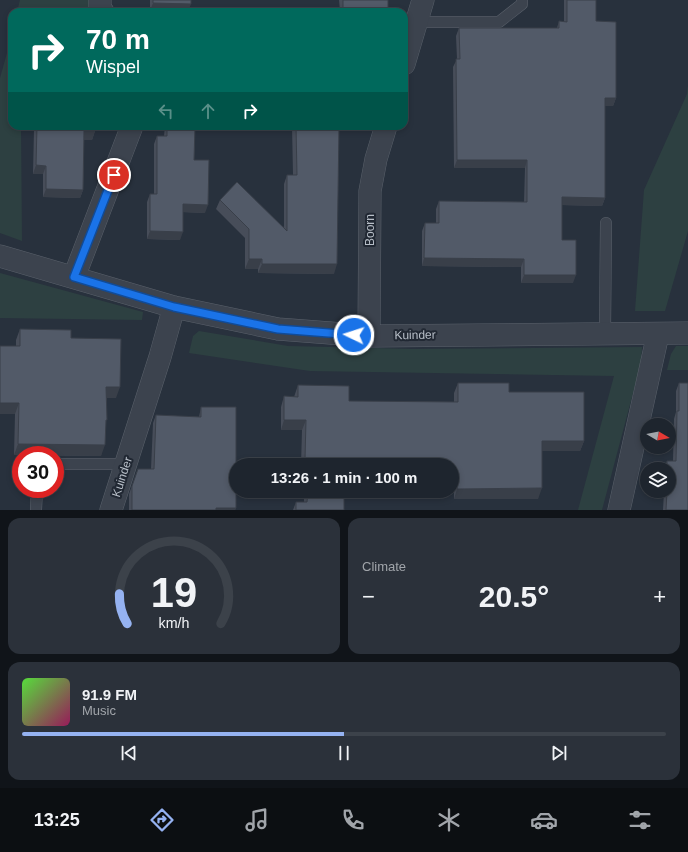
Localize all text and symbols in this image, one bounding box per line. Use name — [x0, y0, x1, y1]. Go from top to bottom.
icon: right — [20, 24, 72, 76]
text: 70 m — [86, 24, 150, 55]
text: Wispel — [86, 57, 140, 77]
icon: left — [155, 100, 177, 122]
icon: ahead — [197, 100, 219, 122]
icon: right — [239, 100, 261, 122]
pin — [97, 158, 131, 192]
icon: arrive — [103, 164, 125, 186]
street label: Boorn — [363, 214, 377, 246]
position arrow — [333, 314, 375, 356]
street label: Kuinder — [394, 328, 436, 342]
north arrow — [640, 418, 676, 454]
map controls — [640, 418, 676, 498]
speed limit sign: 30 — [12, 446, 64, 498]
street label: Kuinder — [109, 455, 135, 499]
button: layers — [640, 462, 676, 498]
text: 13:26 · 1 min · 100 m — [271, 469, 417, 486]
text: Climate — [362, 559, 406, 574]
text: 19 — [151, 569, 197, 616]
text: 20.5° — [479, 580, 549, 613]
text: − — [362, 584, 375, 609]
text: + — [653, 584, 666, 609]
text: km/h — [159, 615, 190, 631]
text: 91.9 FM — [82, 686, 137, 703]
text: Music — [82, 703, 116, 718]
icon: previous — [118, 742, 140, 764]
icon: pause — [333, 742, 355, 764]
icon: next — [548, 742, 570, 764]
icon: directions — [148, 806, 176, 834]
icon: music — [243, 806, 271, 834]
icon: phone — [339, 806, 367, 834]
icon: climate — [435, 806, 463, 834]
icon: car — [530, 806, 558, 834]
icon: filters — [626, 806, 654, 834]
text: 13:25 — [34, 810, 80, 830]

